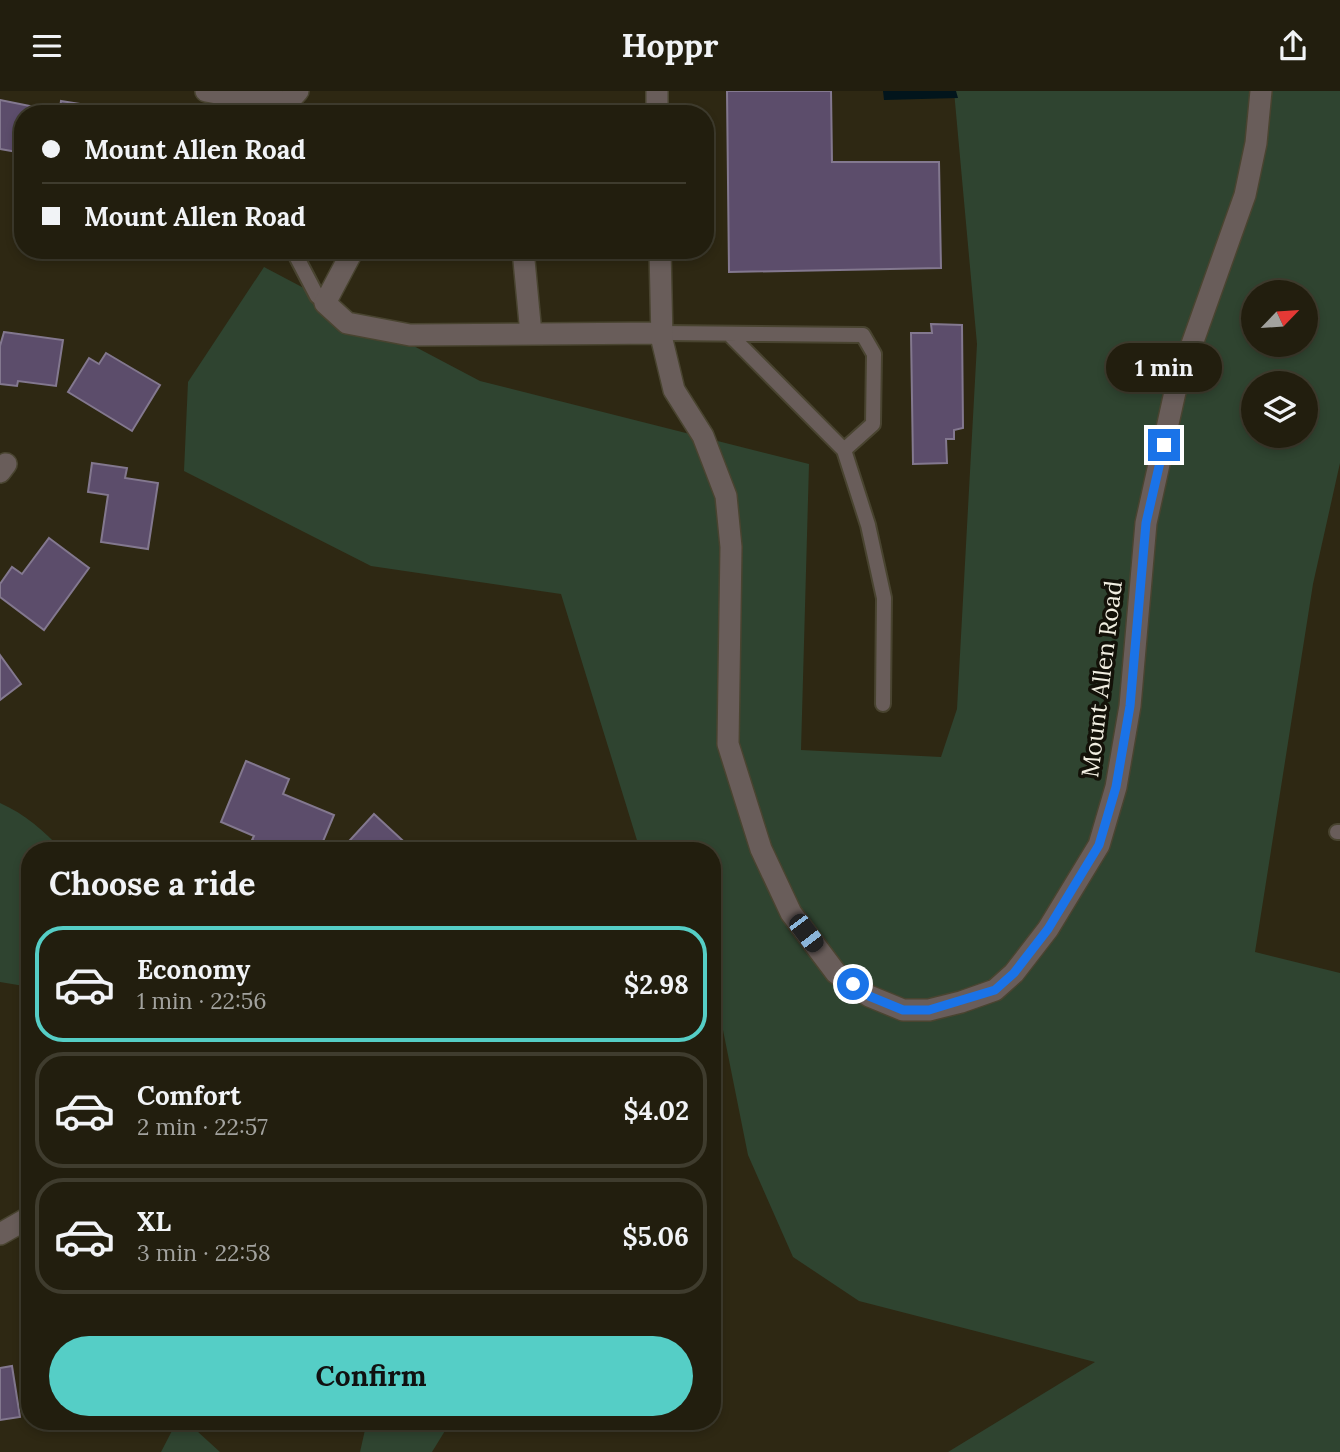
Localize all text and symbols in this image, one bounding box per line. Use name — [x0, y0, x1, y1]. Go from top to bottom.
text: Hoppr — [622, 25, 718, 66]
icon: menu — [28, 27, 66, 65]
icon: share — [1274, 27, 1312, 65]
text: Mount Allen Road — [84, 133, 306, 166]
text: Mount Allen Road — [84, 200, 306, 233]
north arrow — [1241, 280, 1318, 357]
map controls — [1241, 280, 1318, 448]
callout: 1 min — [1106, 343, 1222, 393]
text: 1 min — [1135, 353, 1193, 382]
button: layers — [1241, 371, 1318, 448]
route end — [1148, 429, 1180, 461]
street label: Mount Allen Road — [1074, 579, 1129, 779]
text: Choose a ride — [49, 863, 256, 904]
car — [785, 910, 828, 956]
icon: car — [53, 953, 116, 1016]
text: Economy — [137, 953, 250, 986]
text: $2.98 — [624, 968, 689, 1001]
route start — [837, 968, 869, 1000]
text: 1 min · 22:56 — [137, 986, 267, 1015]
icon: car — [53, 1079, 116, 1142]
text: Comfort — [137, 1079, 241, 1112]
text: $4.02 — [623, 1094, 689, 1127]
text: 2 min · 22:57 — [137, 1112, 268, 1141]
icon: car — [53, 1205, 116, 1268]
text: XL — [137, 1205, 171, 1238]
text: $5.06 — [623, 1220, 689, 1253]
text: 3 min · 22:58 — [137, 1238, 271, 1267]
button: Confirm — [49, 1336, 693, 1416]

